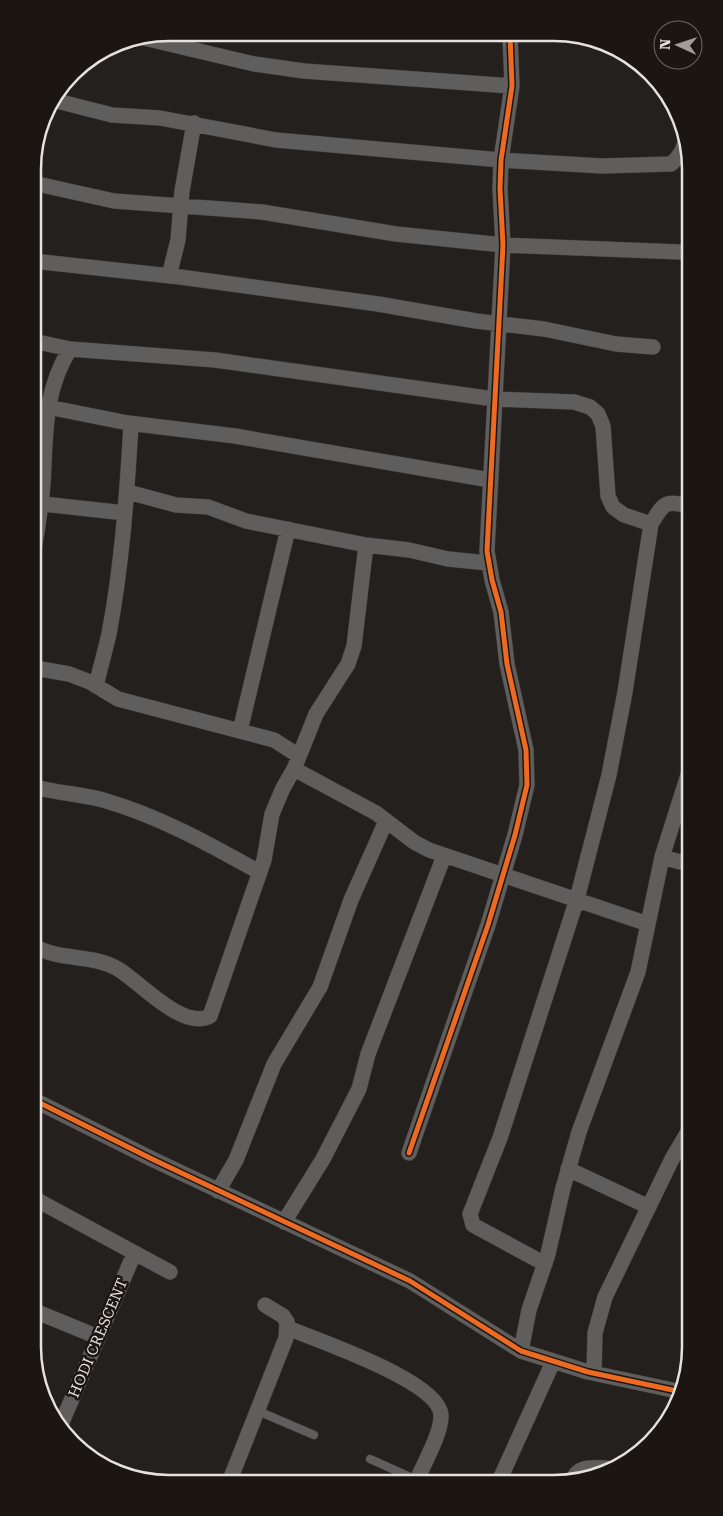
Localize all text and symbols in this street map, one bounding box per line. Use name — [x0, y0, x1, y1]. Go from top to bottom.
north arrow — [653, 20, 703, 70]
text: N — [657, 38, 673, 50]
street label: HODI CRESCENT — [65, 1276, 131, 1400]

